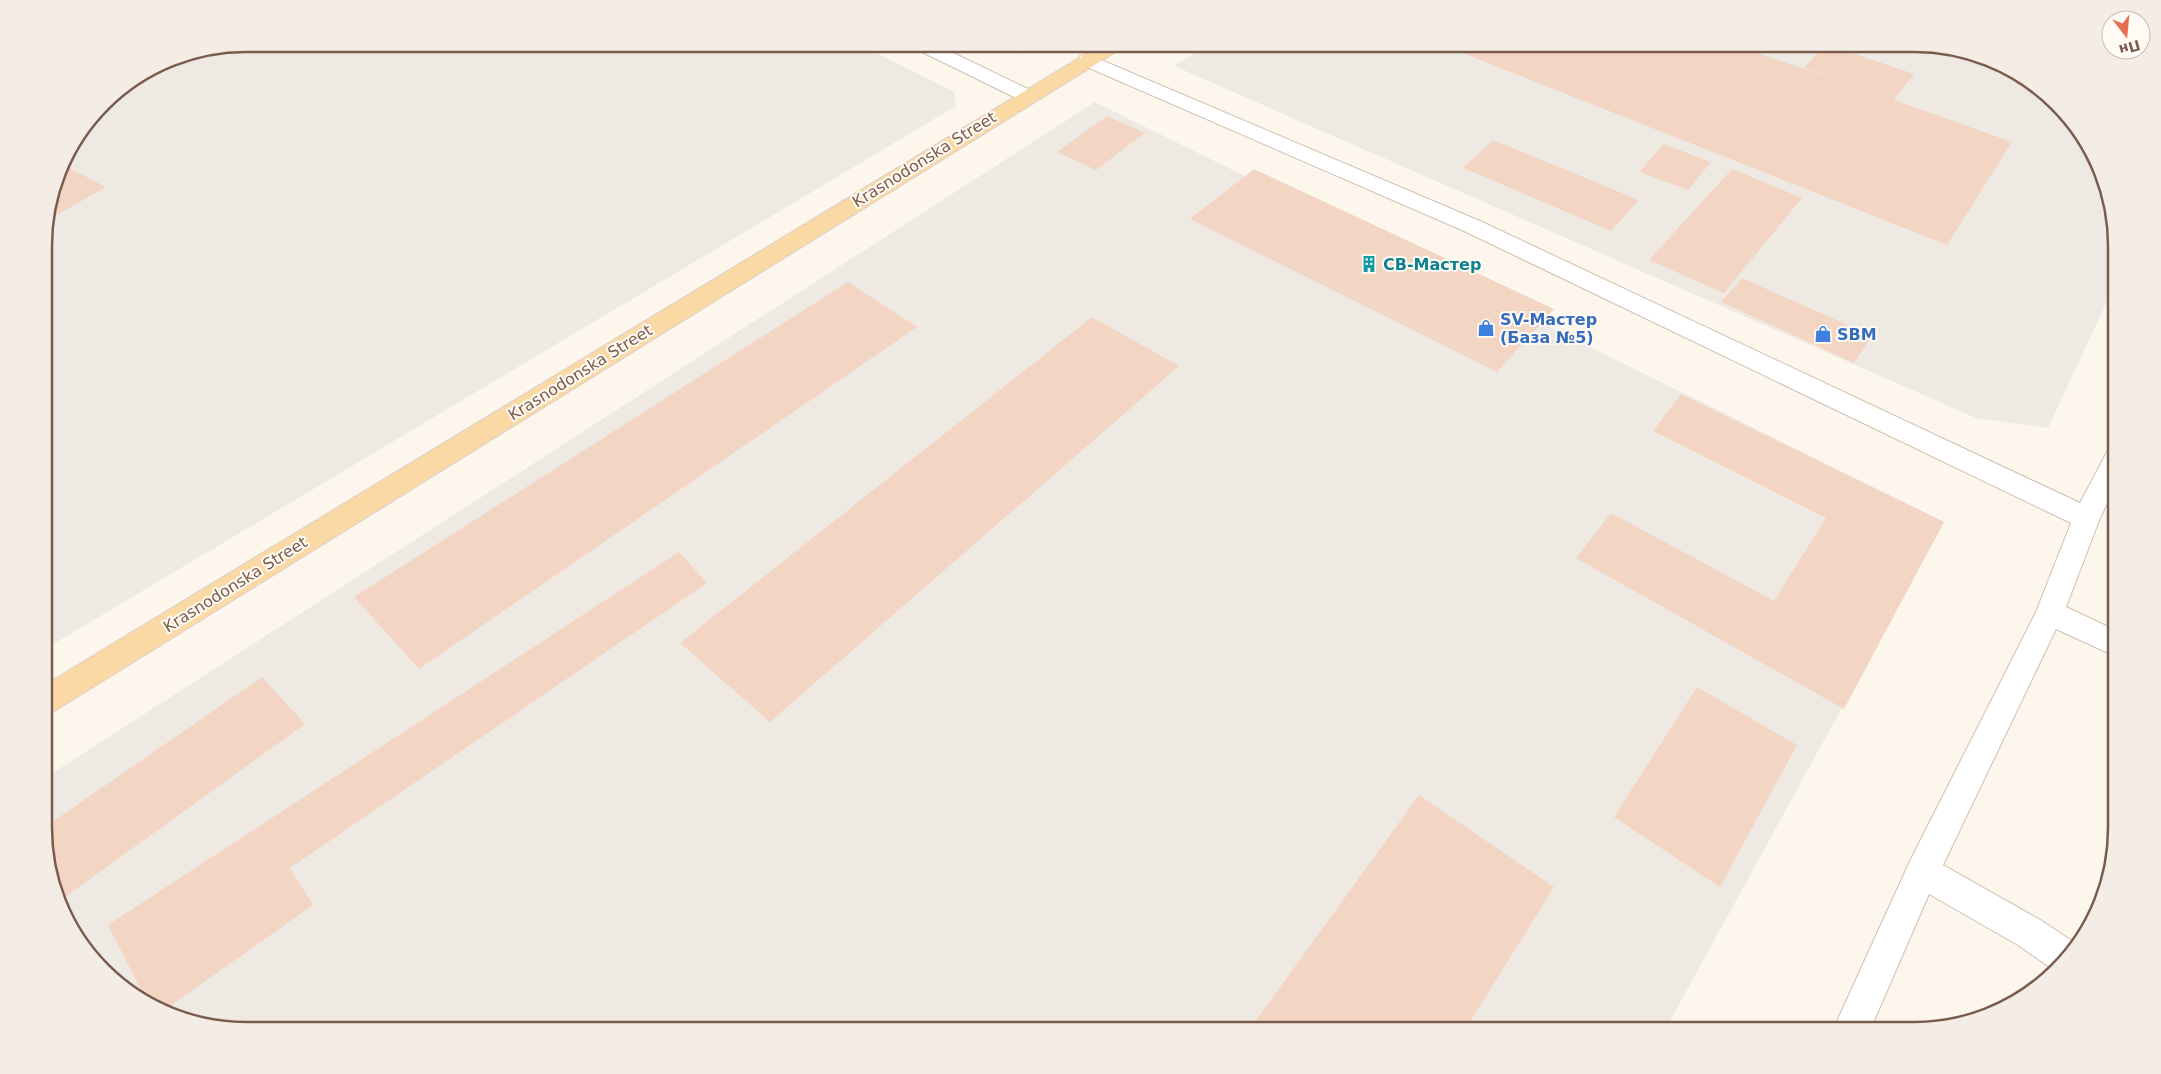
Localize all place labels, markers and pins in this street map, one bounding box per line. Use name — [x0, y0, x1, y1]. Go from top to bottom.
building icon: СВ-Мастер — [1359, 254, 1379, 274]
place label: СВ-Мастер — [1383, 255, 1481, 274]
place label: SV-Мастер (База №5) — [1500, 310, 1597, 347]
shop icon: SV-Мастер (База №5) — [1476, 318, 1496, 338]
shop icon: SBM — [1813, 324, 1833, 344]
place label: SBM — [1837, 325, 1877, 344]

